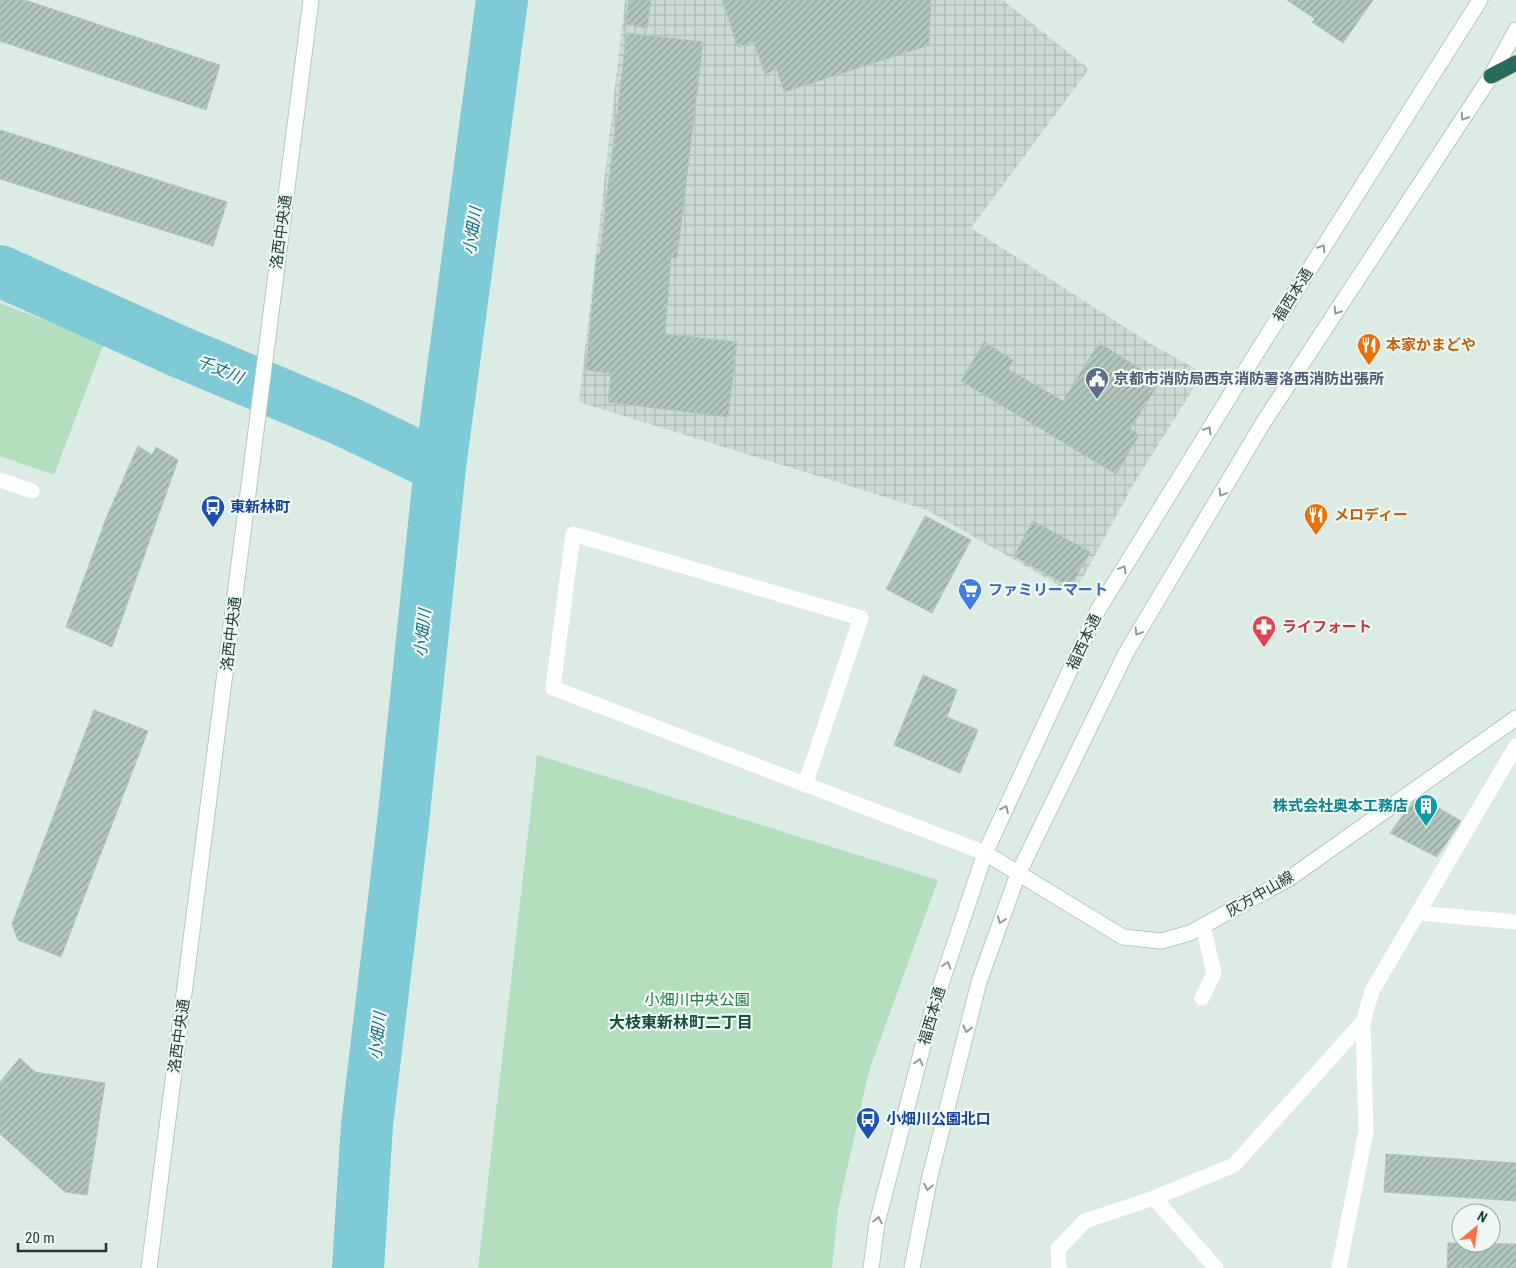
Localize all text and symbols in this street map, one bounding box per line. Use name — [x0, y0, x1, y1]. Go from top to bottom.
one-way arrow — [1461, 111, 1470, 121]
street label: 洛西中央通 — [267, 194, 295, 270]
water label: 小畑川 — [460, 204, 486, 256]
one-way arrow — [1316, 244, 1326, 253]
street label: 福西本通 — [1269, 265, 1317, 325]
one-way arrow — [1333, 306, 1343, 315]
restaurant icon: 本家かまどや — [1356, 332, 1382, 366]
place label: 本家かまどや — [1386, 336, 1476, 354]
water label: 千丈川 — [194, 352, 247, 388]
public building icon: 京都市消防局西京消防署洛西消防出張所 — [1084, 366, 1110, 400]
place label: 京都市消防局西京消防署洛西消防出張所 — [1114, 370, 1384, 388]
one-way arrow — [1202, 427, 1212, 436]
one-way arrow — [1218, 487, 1228, 496]
bus stop icon: 東新林町 — [200, 494, 226, 528]
place label: 東新林町 — [230, 498, 290, 516]
restaurant icon: メロディー — [1303, 502, 1329, 536]
place label: メロディー — [1334, 506, 1408, 524]
one-way arrow — [1117, 565, 1127, 574]
supermarket icon: ファミリーマート — [957, 577, 983, 611]
place label: ファミリーマート — [988, 581, 1108, 599]
street label: 洛西中央通 — [217, 596, 245, 672]
water label: 小畑川 — [411, 606, 435, 658]
street label: 福西本通 — [1063, 611, 1105, 673]
pharmacy icon: ライフォート — [1251, 614, 1277, 648]
place label: ライフォート — [1282, 618, 1372, 636]
one-way arrow — [1135, 627, 1145, 636]
building icon: 株式会社奥本工務店 — [1413, 793, 1439, 827]
place label: 株式会社奥本工務店 — [1273, 797, 1408, 815]
one-way arrow — [999, 805, 1009, 814]
street label: 灰方中山線 — [1223, 867, 1297, 921]
one-way arrow — [997, 916, 1007, 924]
one-way arrow — [941, 961, 951, 969]
street label: 福西本通 — [915, 985, 949, 1047]
park label: 小畑川中央公園 — [644, 991, 750, 1009]
street label: 洛西中央通 — [165, 998, 193, 1074]
water label: 小畑川 — [366, 1009, 390, 1061]
district label: 大枝東新林町二丁目 — [609, 1013, 753, 1032]
one-way arrow — [962, 1025, 973, 1034]
one-way arrow — [913, 1059, 923, 1067]
bus stop icon: 小畑川公園北口 — [855, 1106, 881, 1140]
place label: 小畑川公園北口 — [886, 1110, 991, 1128]
one-way arrow — [923, 1182, 934, 1191]
north arrow — [1451, 1203, 1501, 1253]
text: N — [1475, 1208, 1490, 1226]
one-way arrow — [872, 1215, 883, 1224]
scale bar — [18, 1220, 105, 1252]
text: 20 m — [25, 1229, 55, 1247]

